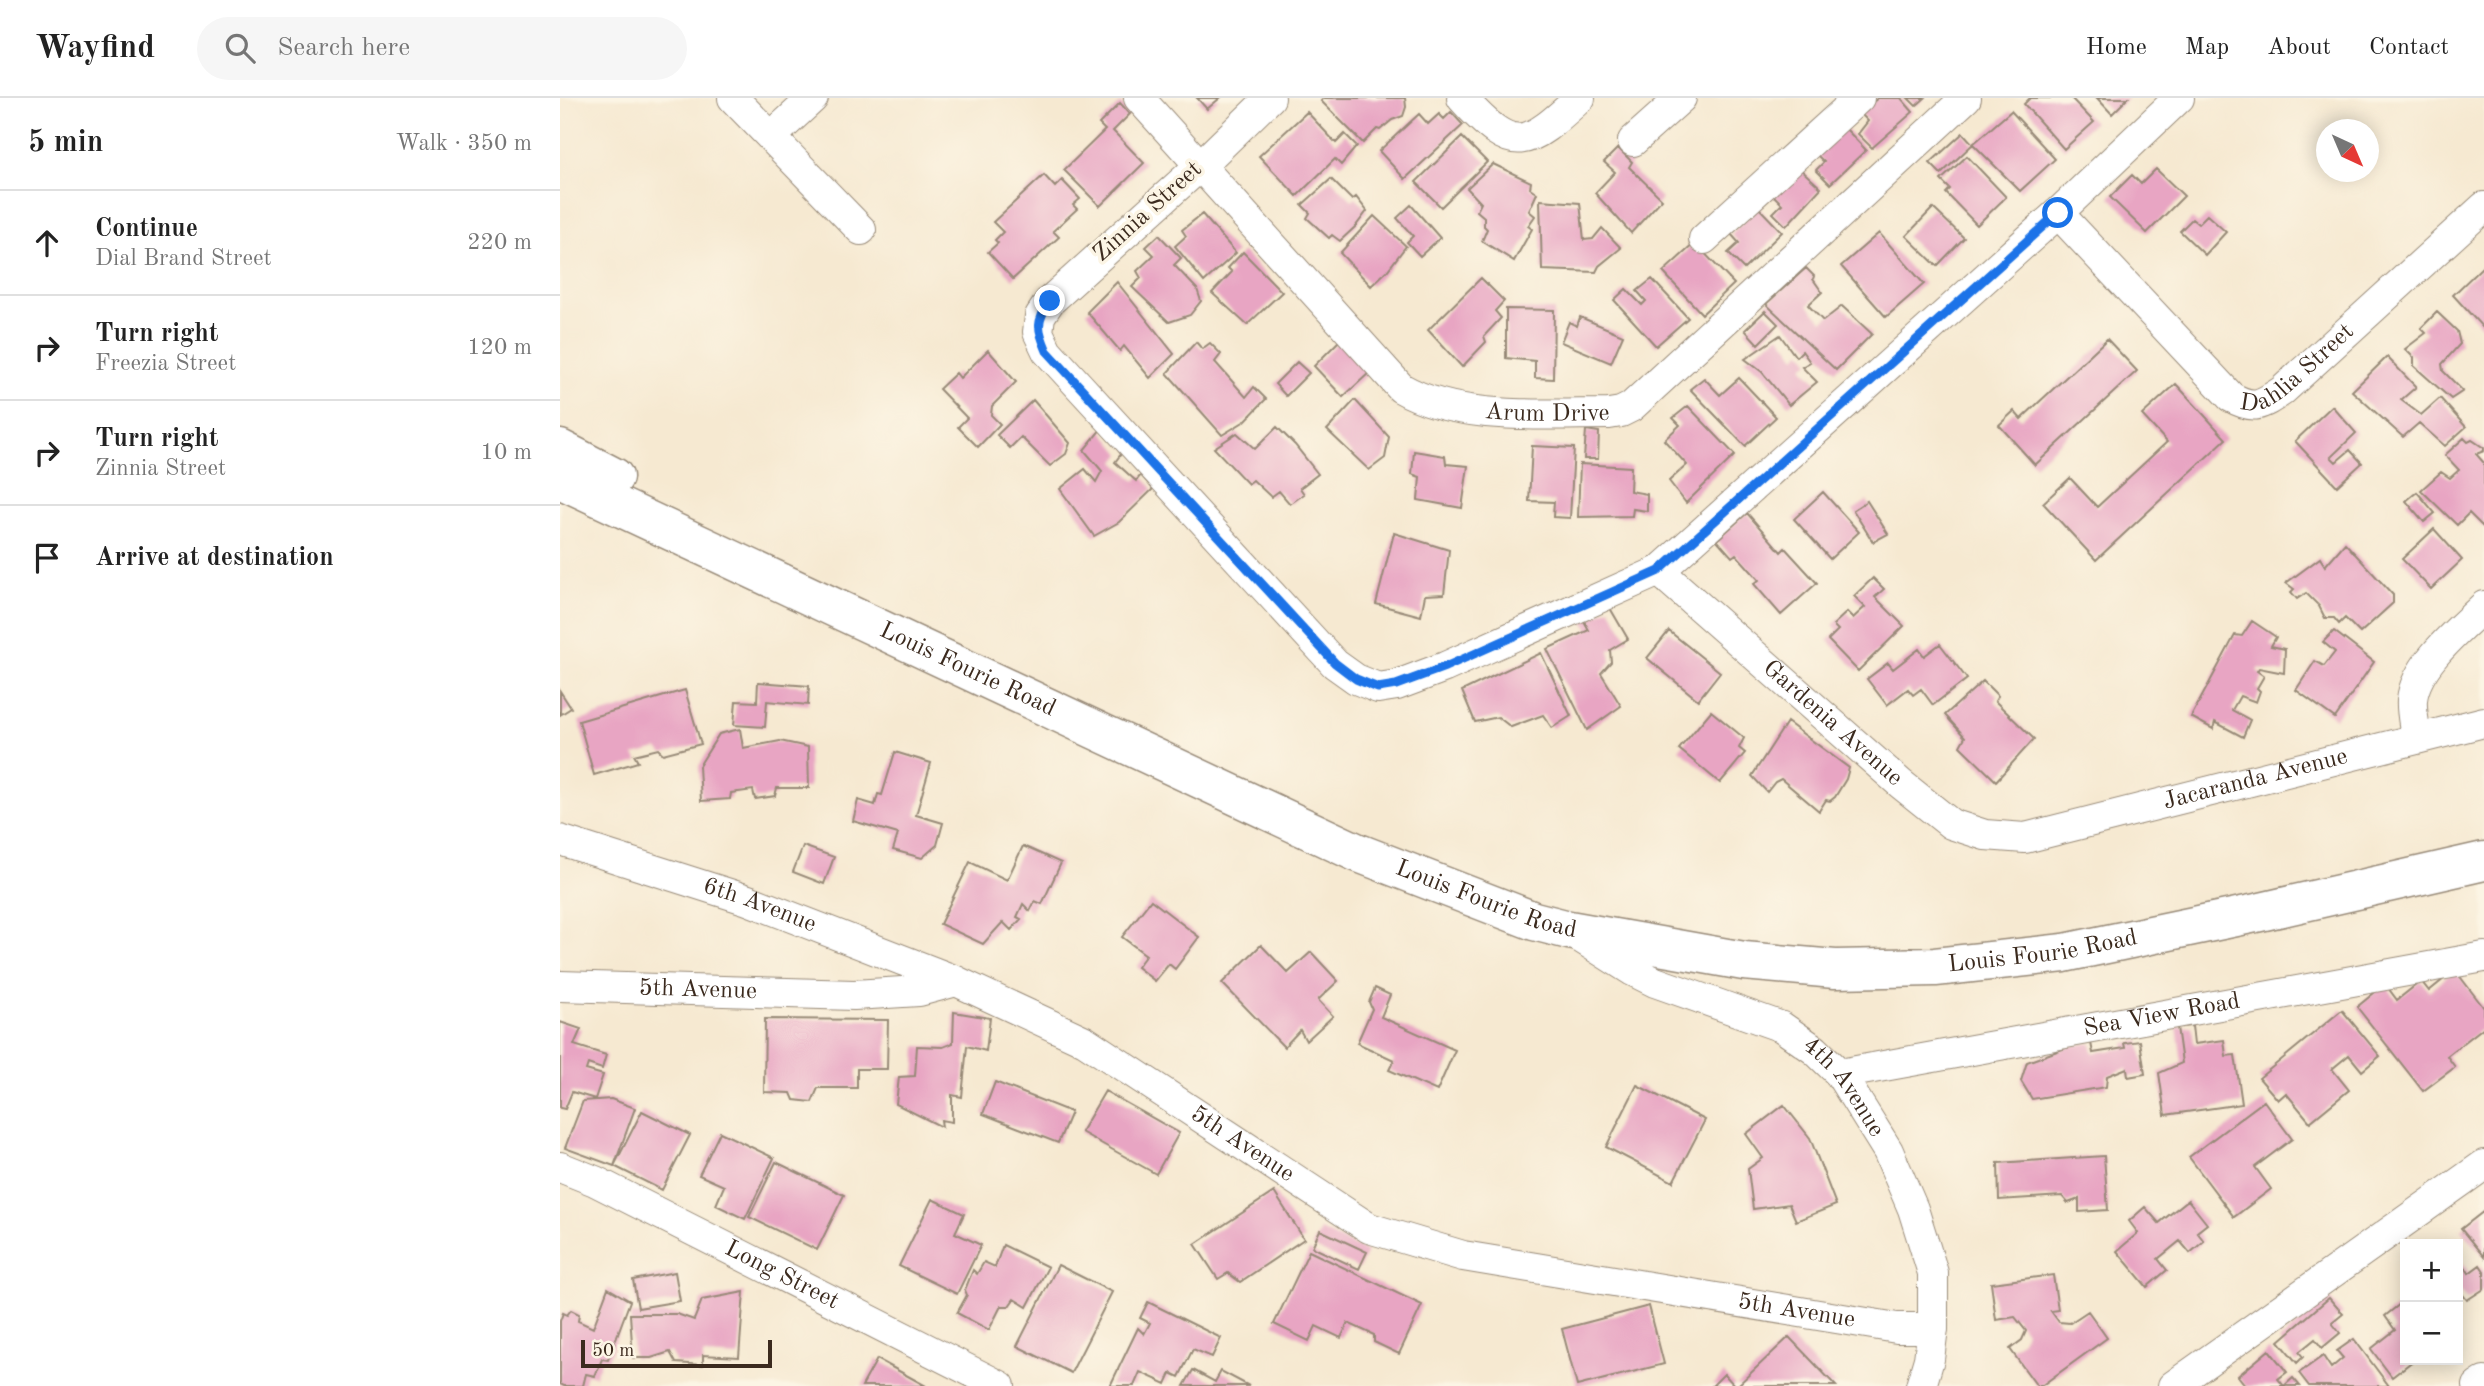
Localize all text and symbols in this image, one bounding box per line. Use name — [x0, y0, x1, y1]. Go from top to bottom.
search box — [197, 17, 687, 80]
icon: search — [221, 29, 259, 67]
text: Wayfind — [35, 32, 155, 65]
text: Search here — [277, 35, 410, 61]
text: Home — [2086, 36, 2147, 60]
text: Map — [2185, 36, 2229, 60]
text: About — [2267, 36, 2331, 60]
text: Contact — [2369, 36, 2449, 60]
north arrow — [2316, 119, 2379, 182]
text: 5 min — [28, 128, 103, 158]
text: Walk · 350 m — [396, 132, 532, 155]
street label: Zinnia Street — [1089, 157, 1207, 267]
route start — [2042, 197, 2073, 228]
text: Continue — [95, 216, 198, 242]
icon: ahead — [28, 224, 66, 262]
text: 220 m — [467, 231, 532, 254]
text: Dial Brand Street — [95, 247, 272, 270]
route end — [1034, 285, 1065, 316]
street label: Dahlia Street — [2238, 320, 2359, 418]
text: Turn right — [95, 321, 218, 347]
icon: right — [28, 329, 66, 367]
text: 120 m — [467, 336, 532, 359]
text: Freezia Street — [95, 352, 236, 375]
street label: Arum Drive — [1484, 400, 1610, 427]
text: Turn right — [95, 426, 218, 452]
icon: right — [28, 434, 66, 472]
text: 10 m — [481, 441, 532, 464]
text: Zinnia Street — [95, 457, 226, 480]
icon: arrive — [28, 539, 66, 577]
text: Arrive at destination — [95, 545, 334, 571]
street label: Louis Fourie Road — [876, 618, 1059, 721]
street label: Gardenia Avenue — [1758, 656, 1907, 791]
street label: Jacaranda Avenue — [2161, 745, 2350, 815]
street label: Louis Fourie Road — [1392, 856, 1579, 943]
street label: 6th Avenue — [700, 874, 819, 937]
street label: Louis Fourie Road — [1947, 926, 2140, 978]
street label: 5th Avenue — [638, 976, 757, 1004]
street label: Sea View Road — [2082, 990, 2242, 1042]
street label: 4th Avenue — [1798, 1033, 1888, 1141]
street label: 5th Avenue — [1186, 1102, 1298, 1187]
street label: Long Street — [721, 1237, 843, 1314]
map controls — [2400, 1239, 2463, 1365]
button: + — [2400, 1239, 2463, 1302]
street label: 5th Avenue — [1736, 1290, 1857, 1333]
button: − — [2400, 1302, 2463, 1365]
scale bar — [581, 1337, 772, 1369]
text: 50 m — [592, 1342, 634, 1361]

